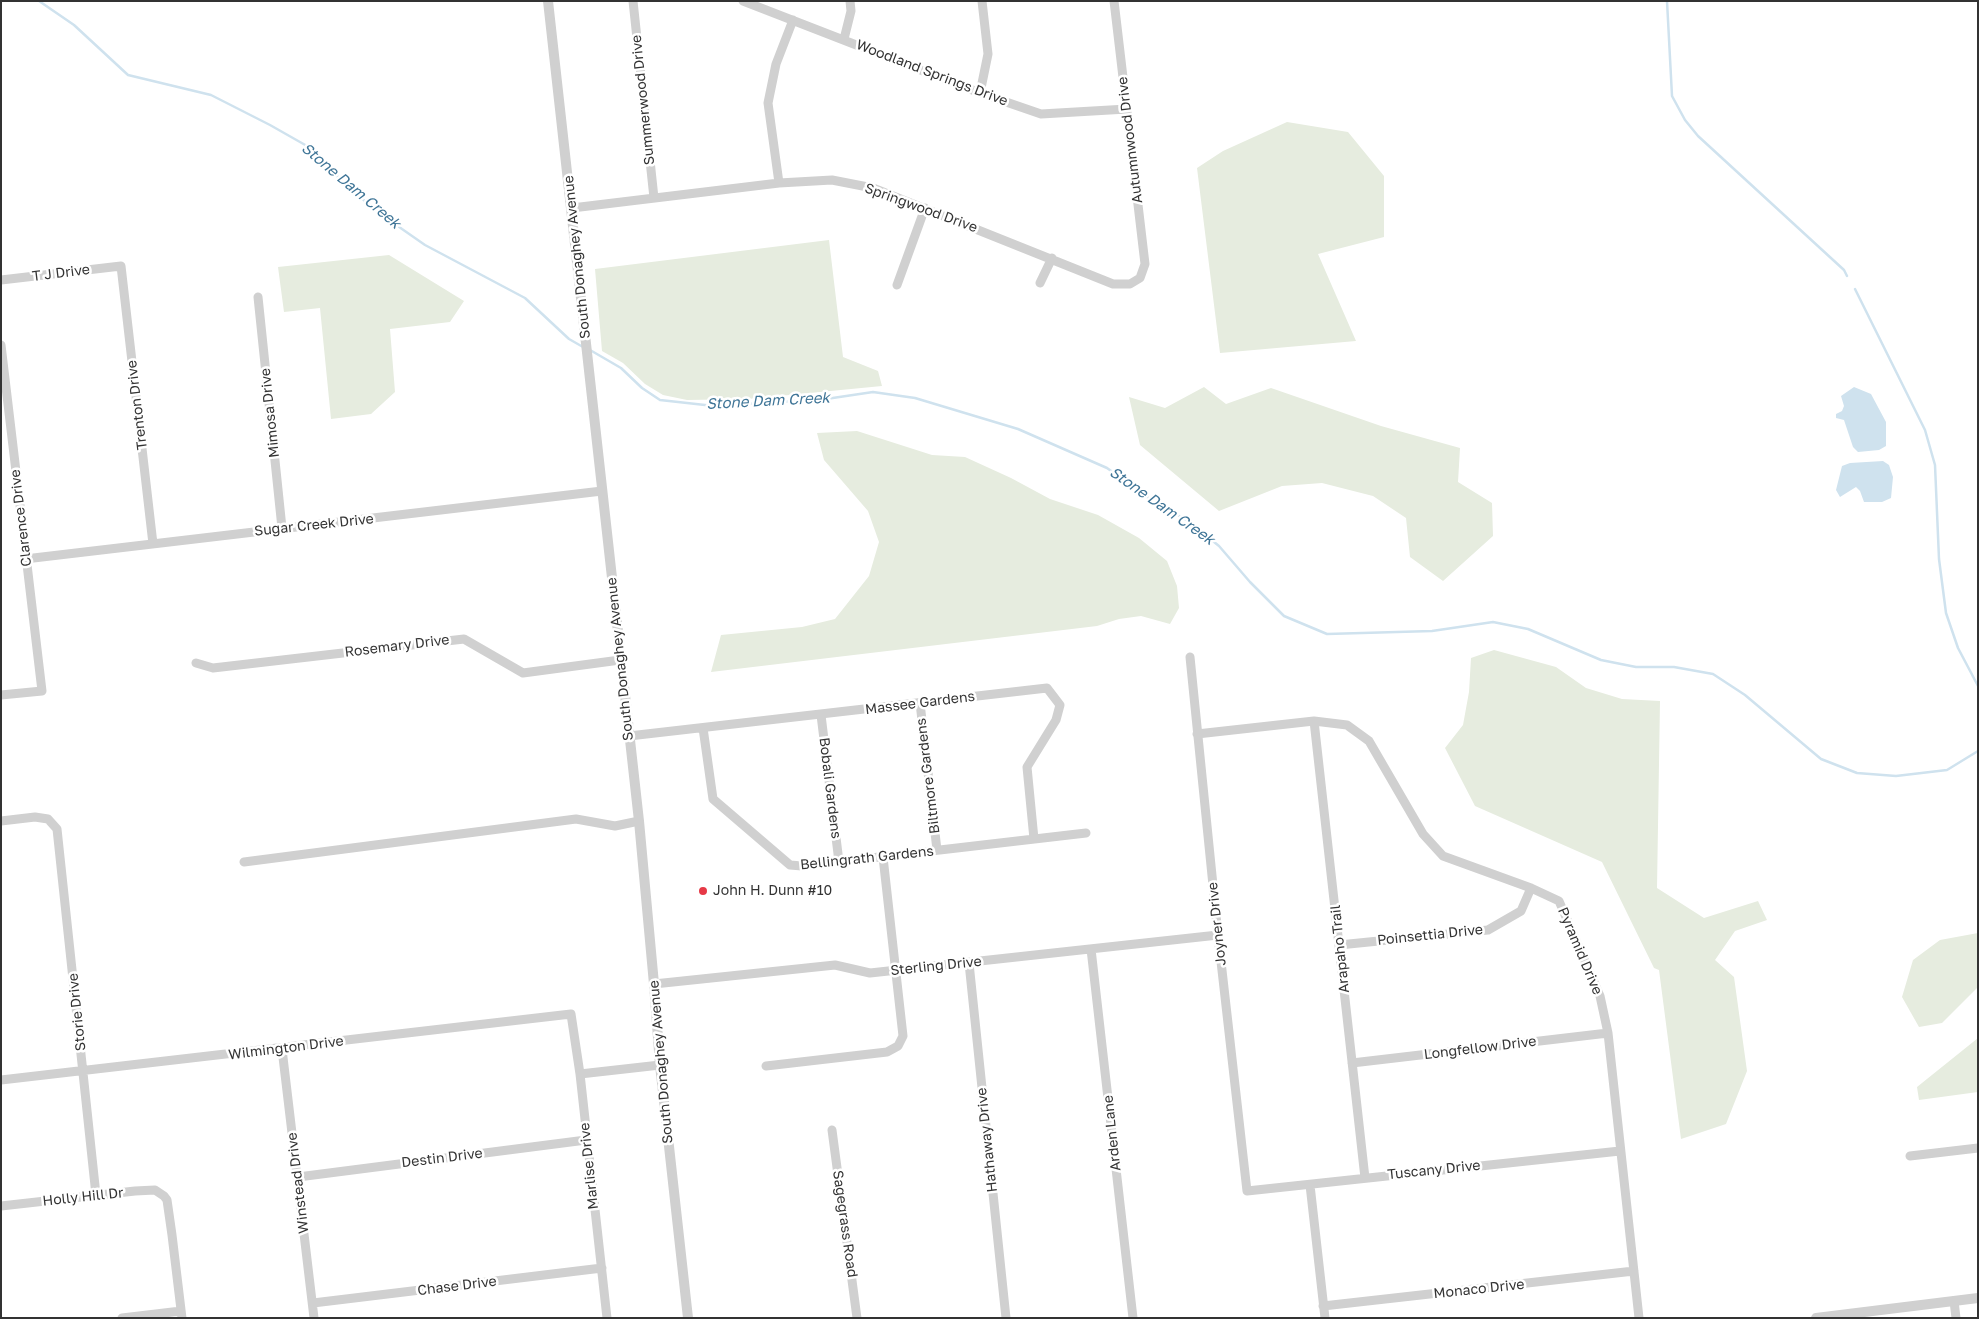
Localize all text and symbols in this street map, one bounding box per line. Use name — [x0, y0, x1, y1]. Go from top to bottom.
street label: Summerwood Drive — [628, 34, 658, 166]
street label: Woodland Springs Drive — [854, 36, 1010, 110]
street label: Autumnwood Drive — [1114, 76, 1146, 204]
water label: Stone Dam Creek — [298, 139, 404, 233]
street label: South Donaghey Avenue — [560, 175, 594, 339]
street label: Springwood Drive — [862, 180, 980, 236]
street label: T J Drive — [31, 261, 91, 285]
street label: Trenton Drive — [123, 359, 151, 451]
street label: Mimosa Drive — [257, 367, 283, 459]
water label: Stone Dam Creek — [706, 389, 830, 413]
water label: Stone Dam Creek — [1106, 463, 1218, 549]
street label: Clarence Drive — [7, 468, 35, 568]
street label: Sugar Creek Drive — [253, 510, 375, 540]
street label: South Donaghey Avenue — [603, 577, 637, 741]
street label: Rosemary Drive — [344, 631, 450, 661]
street label: Massee Gardens — [864, 688, 976, 718]
street label: Biltmore Gardens — [913, 717, 943, 835]
street label: Bobali Gardens — [815, 736, 845, 840]
street label: Bellingrath Gardens — [799, 843, 935, 873]
street label: Joyner Drive — [1204, 881, 1230, 967]
place label: John H. Dunn #10 — [713, 883, 832, 899]
marker: John H. Dunn #10 — [697, 885, 709, 897]
street label: Arapaho Trail — [1327, 904, 1353, 994]
street label: Pyramid Drive — [1554, 905, 1606, 997]
street label: Poinsettia Drive — [1376, 921, 1484, 949]
street label: Sterling Drive — [890, 953, 982, 979]
street label: Storie Drive — [65, 972, 89, 1052]
street label: South Donaghey Avenue — [645, 980, 677, 1144]
street label: Wilmington Drive — [227, 1033, 345, 1063]
street label: Longfellow Drive — [1423, 1033, 1537, 1063]
street label: Hathaway Drive — [973, 1087, 1001, 1193]
street label: Arden Lane — [1100, 1094, 1124, 1172]
street label: Marlise Drive — [576, 1122, 602, 1210]
street label: Winstead Drive — [283, 1132, 313, 1234]
street label: Destin Drive — [401, 1145, 483, 1171]
street label: Tuscany Drive — [1387, 1157, 1481, 1183]
street label: Sagegrass Road — [829, 1169, 861, 1279]
street label: Holly Hill Dr — [42, 1184, 124, 1210]
street label: Chase Drive — [416, 1273, 498, 1299]
street label: Monaco Drive — [1433, 1276, 1525, 1302]

